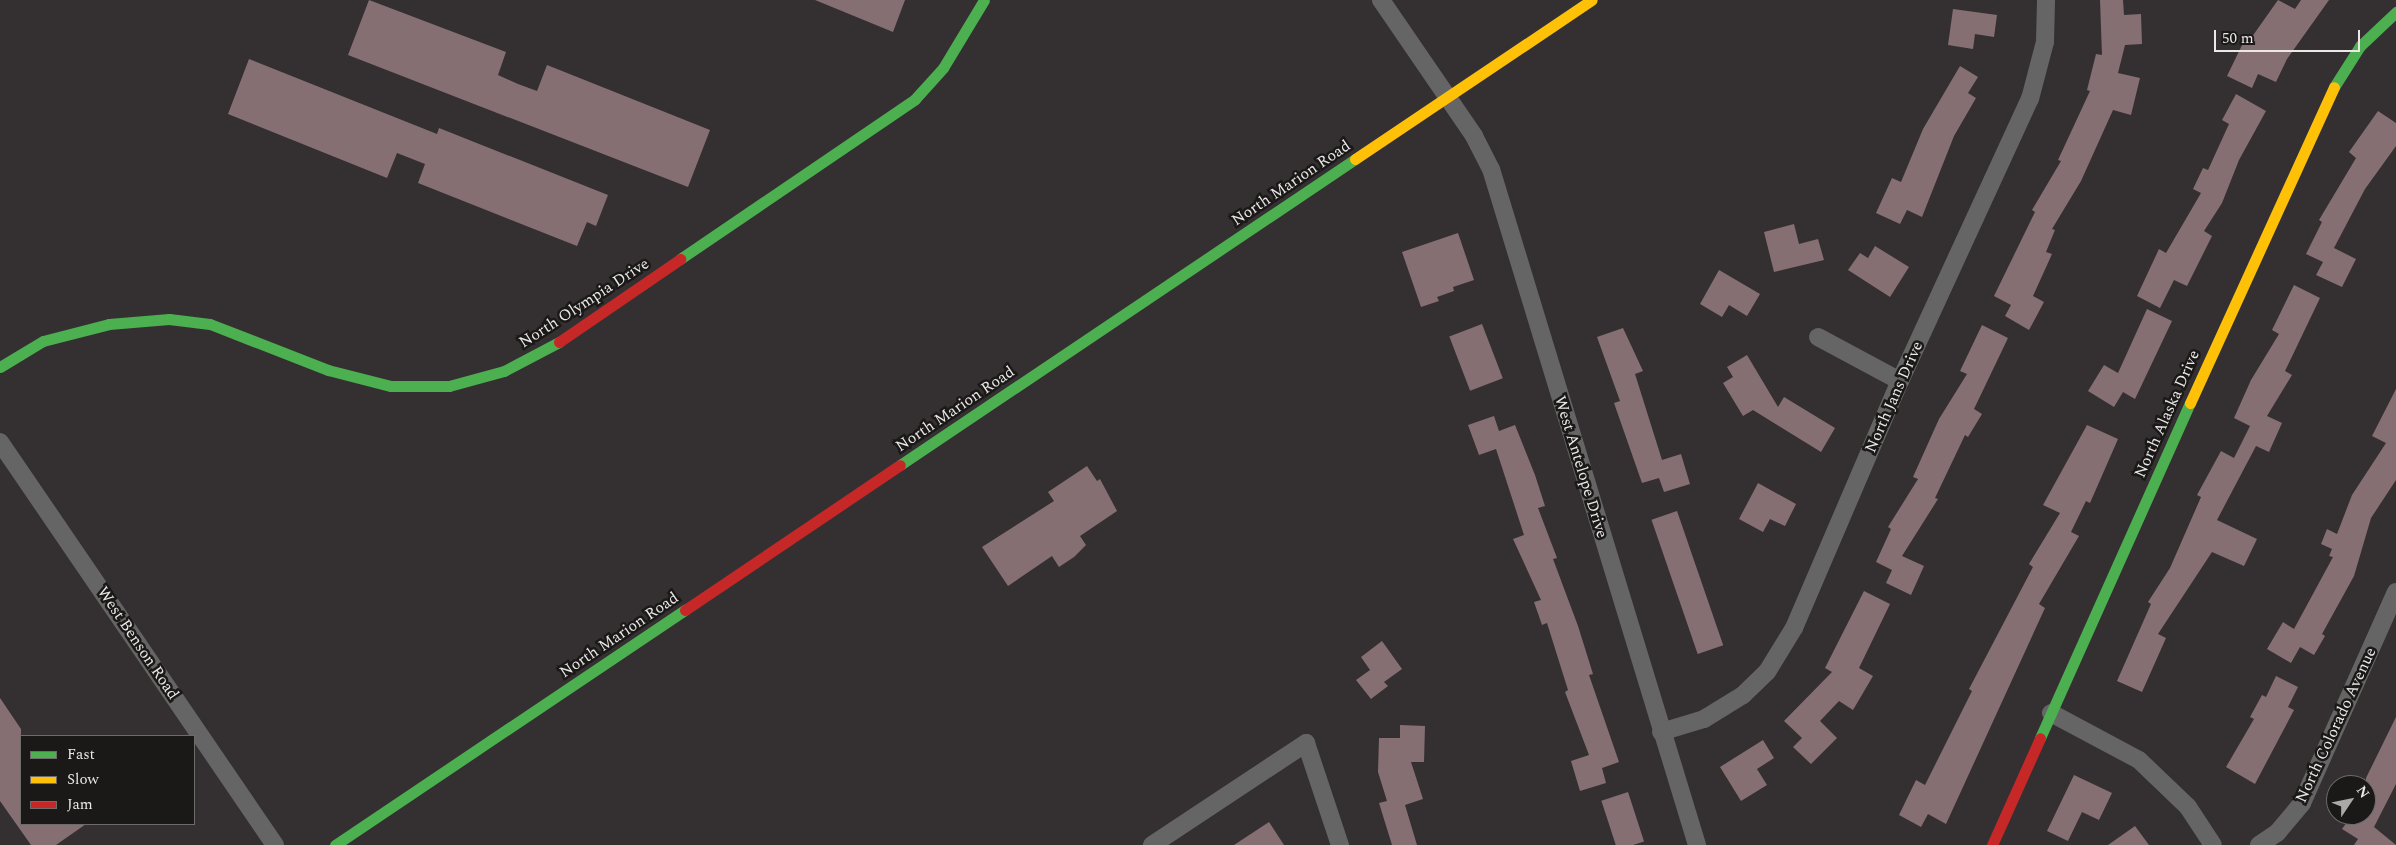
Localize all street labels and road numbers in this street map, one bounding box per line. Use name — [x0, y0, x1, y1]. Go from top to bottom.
street label: North Marion Road — [1228, 136, 1354, 230]
street label: North Olympia Drive — [515, 254, 653, 352]
street label: North Jans Drive — [1861, 338, 1927, 456]
street label: North Alaska Drive — [2130, 347, 2204, 481]
street label: North Marion Road — [892, 362, 1018, 456]
street label: West Antelope Drive — [1550, 394, 1612, 540]
street label: West Benson Road — [93, 583, 183, 703]
street label: North Marion Road — [556, 588, 682, 682]
street label: North Colorado Avenue — [2292, 644, 2380, 806]

